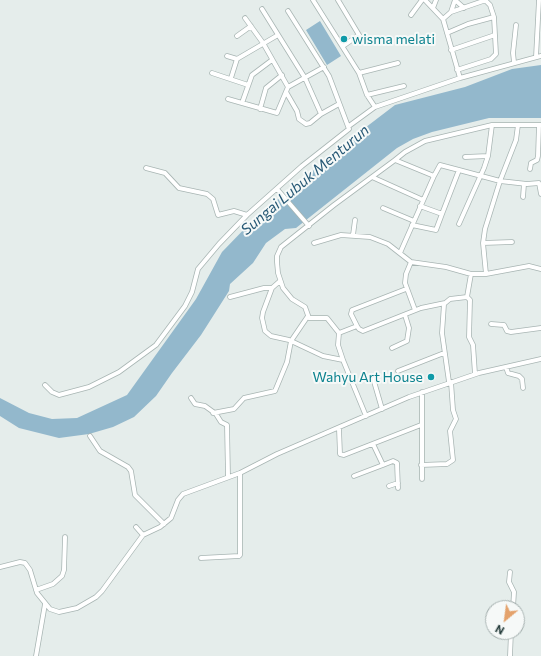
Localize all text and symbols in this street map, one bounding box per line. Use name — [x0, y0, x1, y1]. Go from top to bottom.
place label: wisma melati — [352, 31, 435, 47]
marker: wisma melati — [339, 34, 349, 44]
water label: Sungai Lubuk Menturun — [237, 121, 373, 239]
place label: Wahyu Art House — [312, 369, 423, 385]
marker: Wahyu Art House — [426, 372, 436, 382]
north arrow — [485, 600, 525, 640]
text: N — [493, 622, 506, 638]

